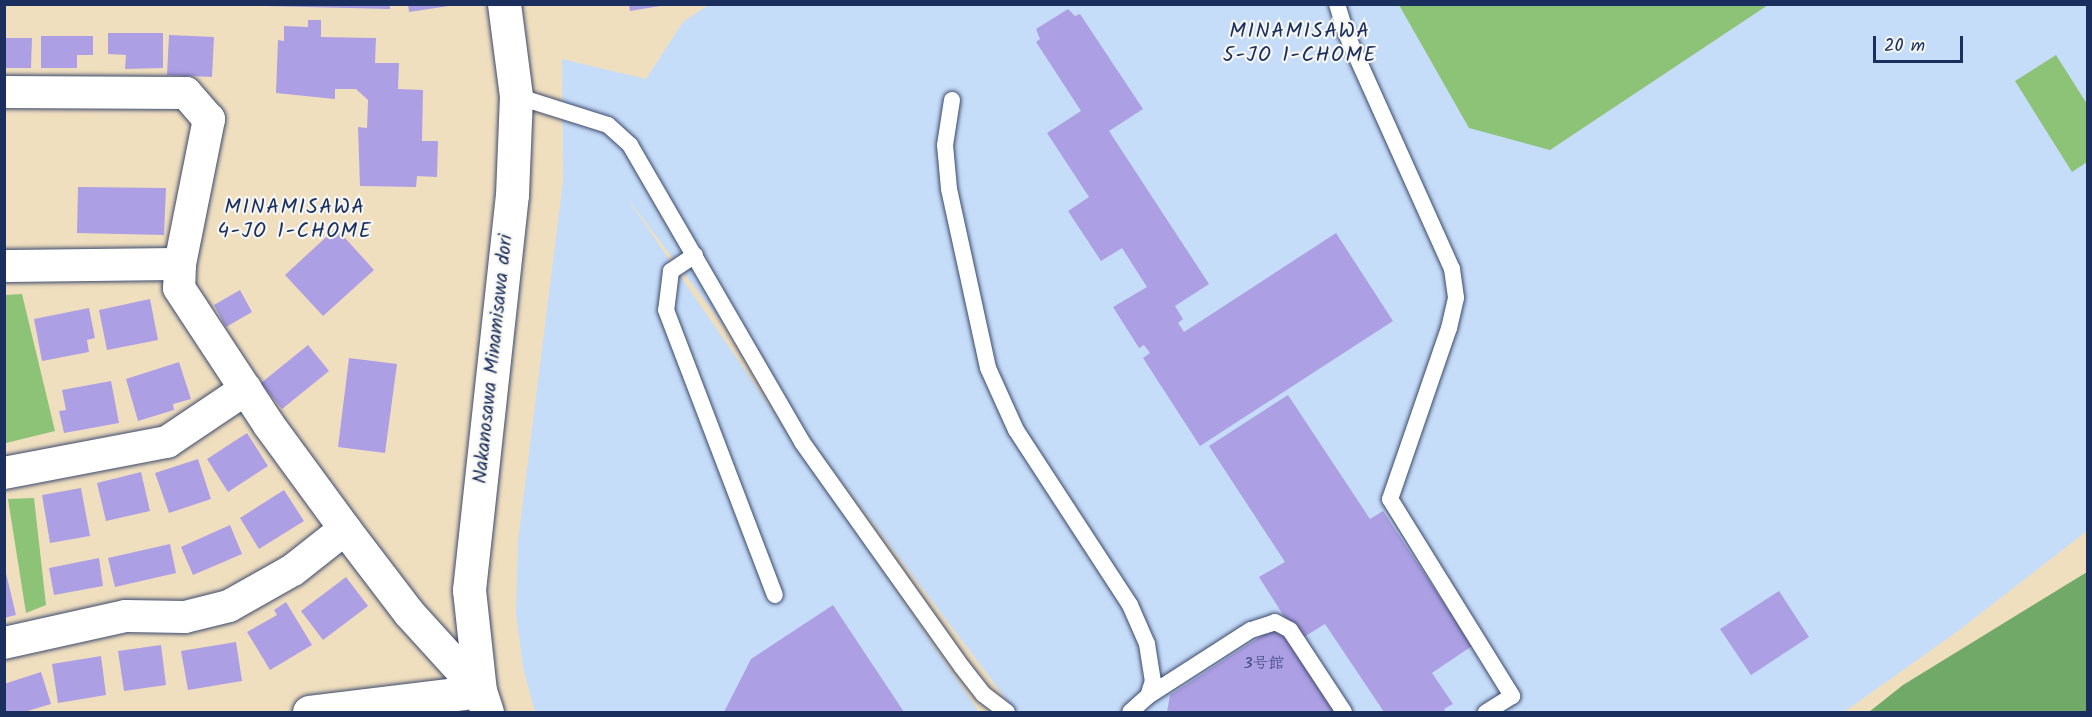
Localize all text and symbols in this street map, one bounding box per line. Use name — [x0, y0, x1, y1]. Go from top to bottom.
district label: MINAMISAWA 5-JO 1-CHOME — [1223, 19, 1377, 69]
scale bar — [1876, 24, 1966, 62]
text: 20 m — [1884, 32, 1925, 61]
district label: MINAMISAWA 4-JO 1-CHOME — [218, 195, 372, 245]
street label: Nakanosawa Minamisawa dori — [469, 233, 519, 485]
house number: 3号館 — [1243, 654, 1285, 674]

